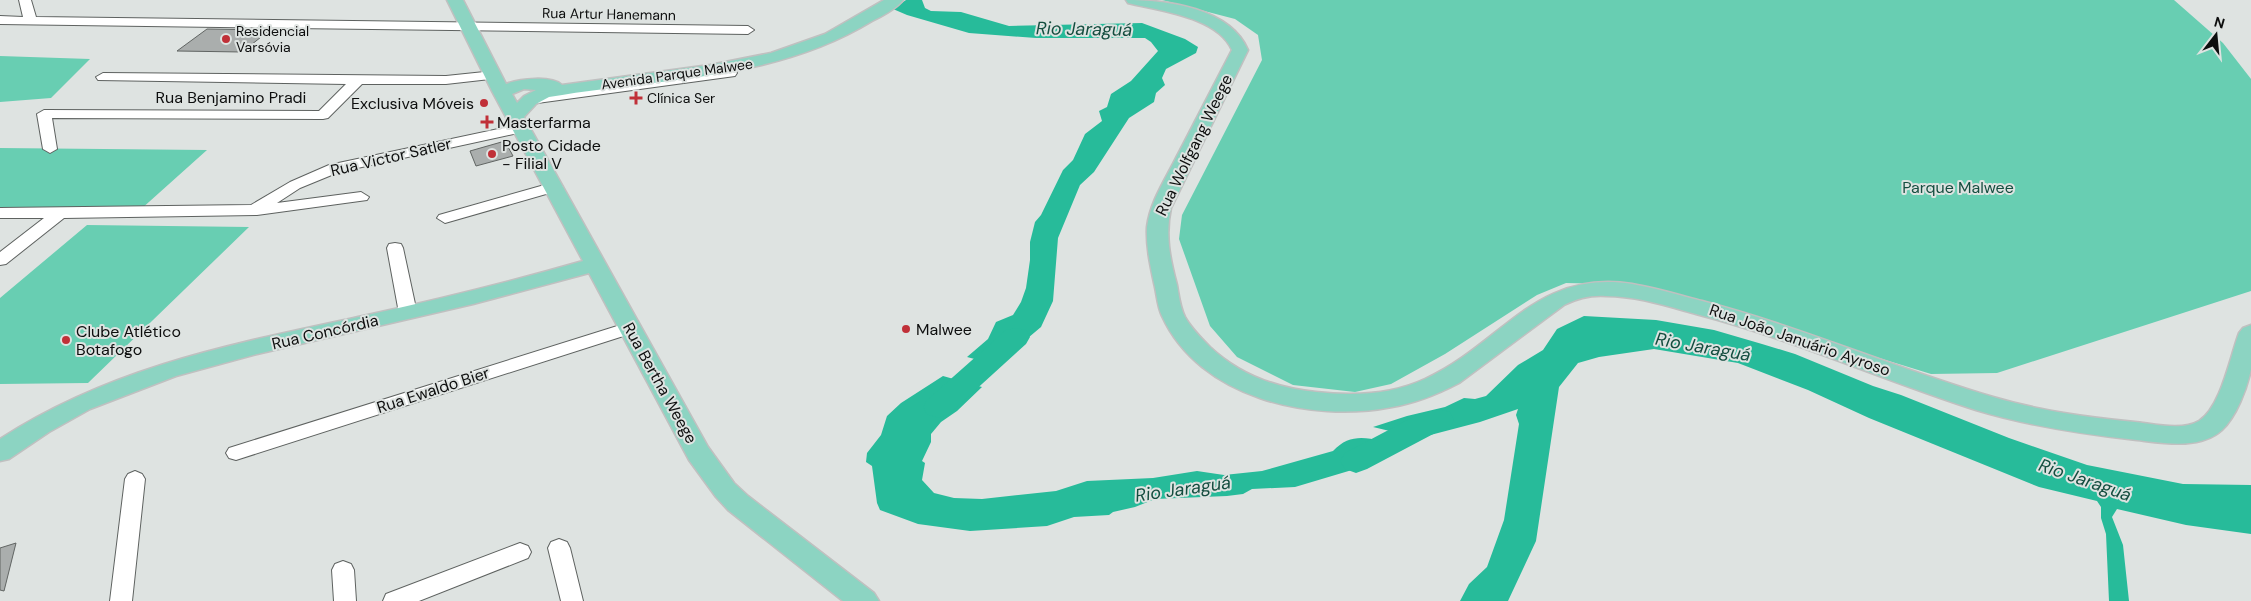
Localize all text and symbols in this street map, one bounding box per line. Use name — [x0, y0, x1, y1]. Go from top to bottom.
street label: Rua Artur Hanemann — [542, 4, 676, 24]
north arrow — [2191, 10, 2241, 60]
text: N — [2212, 12, 2227, 33]
water label: Rio Jaraguá — [1036, 16, 1132, 42]
place label: Residencial Varsóvia — [236, 22, 309, 56]
marker: Residencial Varsóvia — [220, 33, 232, 45]
street label: Avenida Parque Malwee — [600, 54, 754, 94]
street label: Rua Wolfgang Weege — [1151, 71, 1237, 219]
street label: Rua Benjamino Pradi — [156, 87, 306, 108]
place label: Clínica Ser — [647, 89, 715, 107]
marker: Clínica Ser — [629, 91, 643, 105]
place label: Exclusiva Móveis — [351, 93, 474, 114]
marker: Exclusiva Móveis — [478, 97, 490, 109]
place label: Masterfarma — [497, 112, 591, 133]
marker: Masterfarma — [481, 116, 493, 128]
street label: Rua Victor Satler — [329, 133, 454, 181]
place label: Posto Cidade - Filial V — [502, 135, 601, 174]
marker: Posto Cidade - Filial V — [486, 148, 498, 160]
park label: Parque Malwee — [1902, 177, 2014, 198]
street label: Rua João Januário Ayroso — [1707, 299, 1893, 381]
street label: Rua Concórdia — [270, 310, 380, 354]
street label: Rua Bertha Weege — [618, 319, 702, 447]
place label: Malwee — [916, 319, 972, 340]
place label: Clube Atlético Botafogo — [76, 321, 181, 360]
marker: Malwee — [900, 323, 912, 335]
water label: Rio Jaraguá — [1653, 327, 1753, 367]
marker: Clube Atlético Botafogo — [60, 334, 72, 346]
street label: Rua Ewaldo Bier — [374, 362, 492, 418]
water label: Rio Jaraguá — [2035, 453, 2135, 507]
water label: Rio Jaraguá — [1134, 470, 1232, 508]

